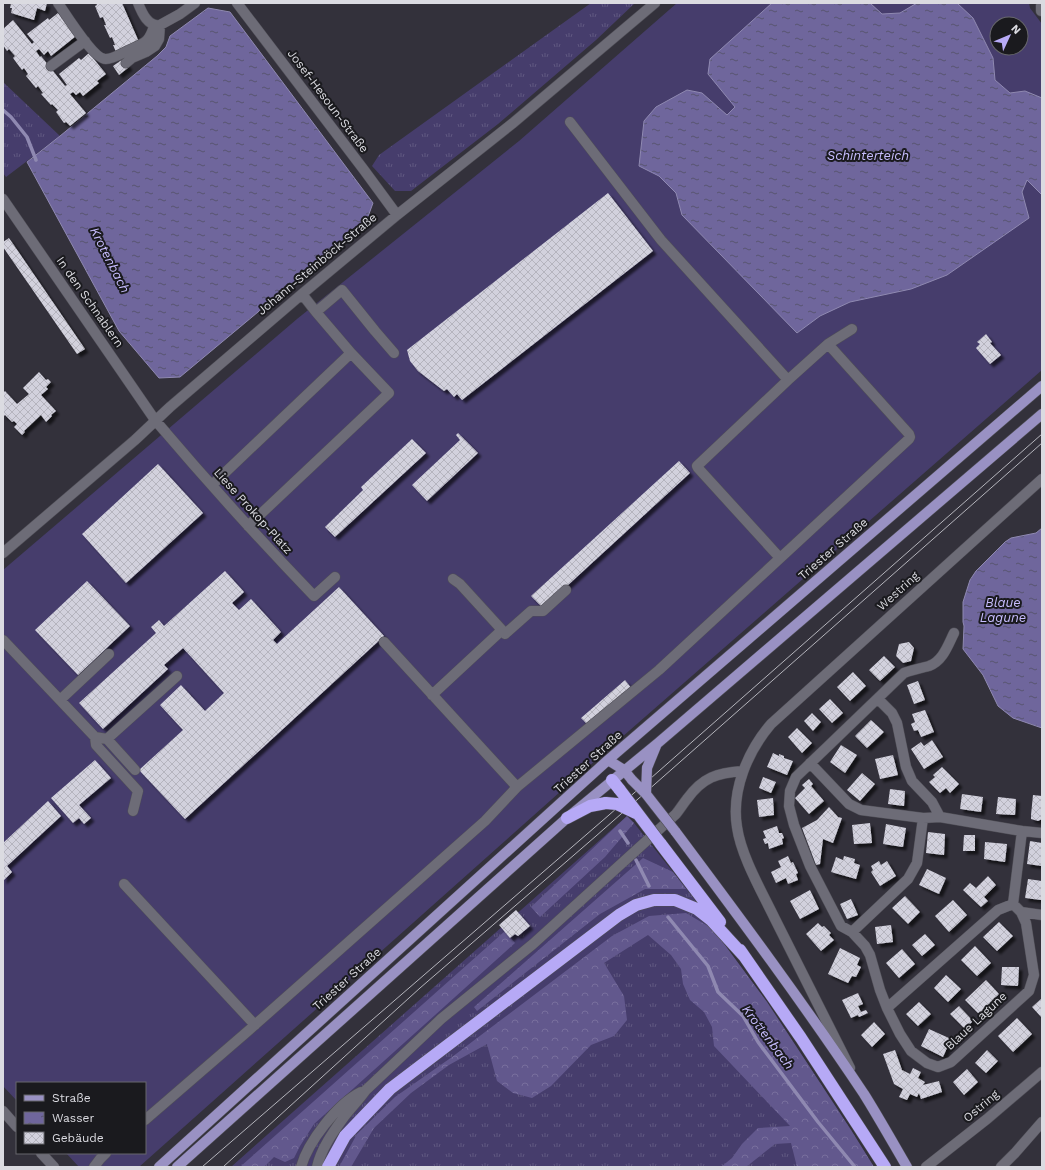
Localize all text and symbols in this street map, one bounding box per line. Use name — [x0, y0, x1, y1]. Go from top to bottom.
north arrow — [989, 16, 1029, 56]
text: N — [1008, 22, 1023, 37]
street label: Josef-Hesoun-Straße — [285, 47, 371, 155]
water label: Schinterteich — [827, 148, 909, 163]
street label: Johann-Steinböck-Straße — [255, 210, 379, 318]
water label: Krotenbach — [87, 225, 133, 296]
street label: In den Schnablern — [53, 254, 127, 350]
street label: Liese Prokop-Platz — [211, 465, 295, 557]
street label: Triester Straße — [796, 515, 870, 583]
street label: Westring — [874, 568, 922, 613]
water label: Blaue Lagune — [980, 595, 1026, 625]
street label: Triester Straße — [551, 728, 625, 796]
street label: Triester Straße — [310, 945, 384, 1013]
street label: Blaue Lagune — [942, 989, 1010, 1053]
water label: Krottenbach — [739, 1002, 797, 1072]
legend — [16, 1082, 146, 1154]
street label: Ostring — [960, 1087, 1002, 1125]
text: Straße — [52, 1091, 91, 1105]
text: Wasser — [52, 1111, 94, 1125]
text: Gebäude — [52, 1131, 104, 1145]

